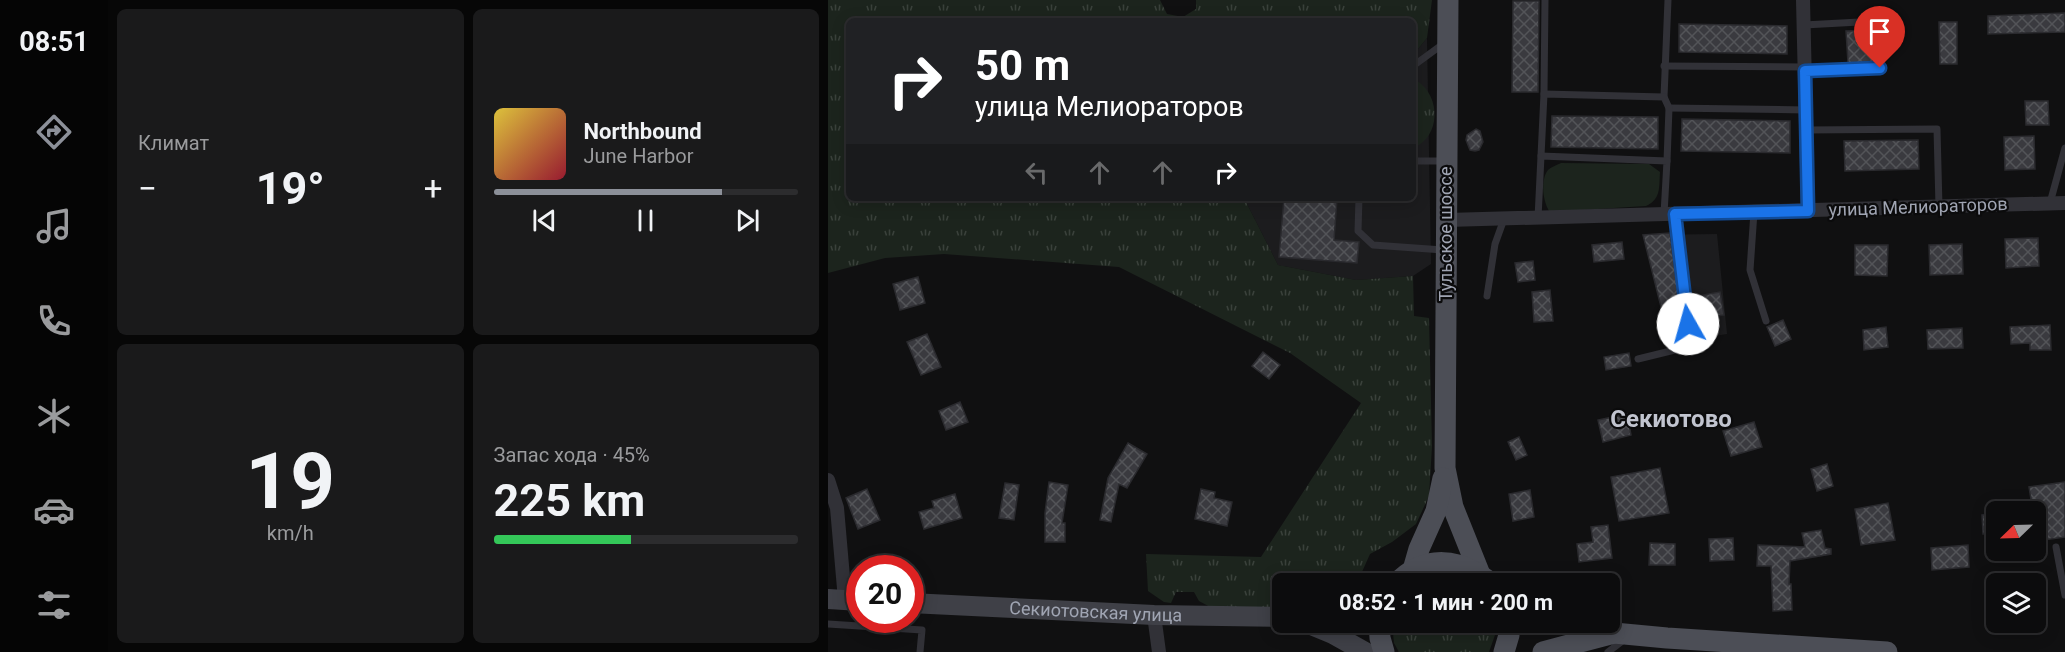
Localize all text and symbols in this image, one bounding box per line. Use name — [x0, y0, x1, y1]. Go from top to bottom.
pin — [1854, 6, 1905, 68]
icon: arrive — [1863, 15, 1896, 48]
text: 08:51 — [19, 26, 89, 58]
text: 50 m — [975, 41, 1070, 90]
icon: right — [876, 42, 954, 120]
text: улица Мелиораторов — [975, 91, 1244, 123]
icon: directions — [33, 111, 75, 153]
text: Northbound — [584, 119, 702, 144]
text: Климат — [138, 131, 209, 155]
text: June Harbor — [584, 144, 694, 168]
icon: left — [1020, 156, 1053, 189]
icon: ahead — [1083, 156, 1116, 189]
icon: ahead — [1146, 156, 1179, 189]
icon: right — [1209, 156, 1242, 189]
text: 19° — [256, 162, 325, 215]
street label: Тульское шоссе — [1435, 167, 1456, 301]
text: − — [138, 169, 157, 208]
text: + — [424, 169, 443, 208]
street label: улица Мелиораторов — [1828, 193, 2008, 220]
icon: previous — [528, 204, 561, 237]
icon: pause — [629, 204, 662, 237]
icon: next — [731, 204, 764, 237]
icon: music — [33, 205, 75, 247]
position arrow — [1656, 292, 1720, 356]
icon: phone — [33, 300, 75, 342]
icon: climate — [33, 395, 75, 437]
district label: Секиотово — [1610, 405, 1732, 433]
text: 19 — [245, 436, 335, 527]
text: Запас хода · 45% — [494, 443, 650, 467]
text: 225 km — [494, 474, 645, 527]
icon: car — [33, 489, 75, 531]
north arrow — [1986, 501, 2046, 561]
map controls — [1986, 501, 2046, 633]
text: km/h — [267, 521, 314, 545]
speed limit sign: 20 — [846, 555, 924, 633]
button: layers — [1986, 573, 2046, 633]
icon: filters — [33, 584, 75, 626]
text: 08:52 · 1 мин · 200 m — [1339, 590, 1553, 615]
street label: Секиотовская улица — [1009, 597, 1182, 625]

